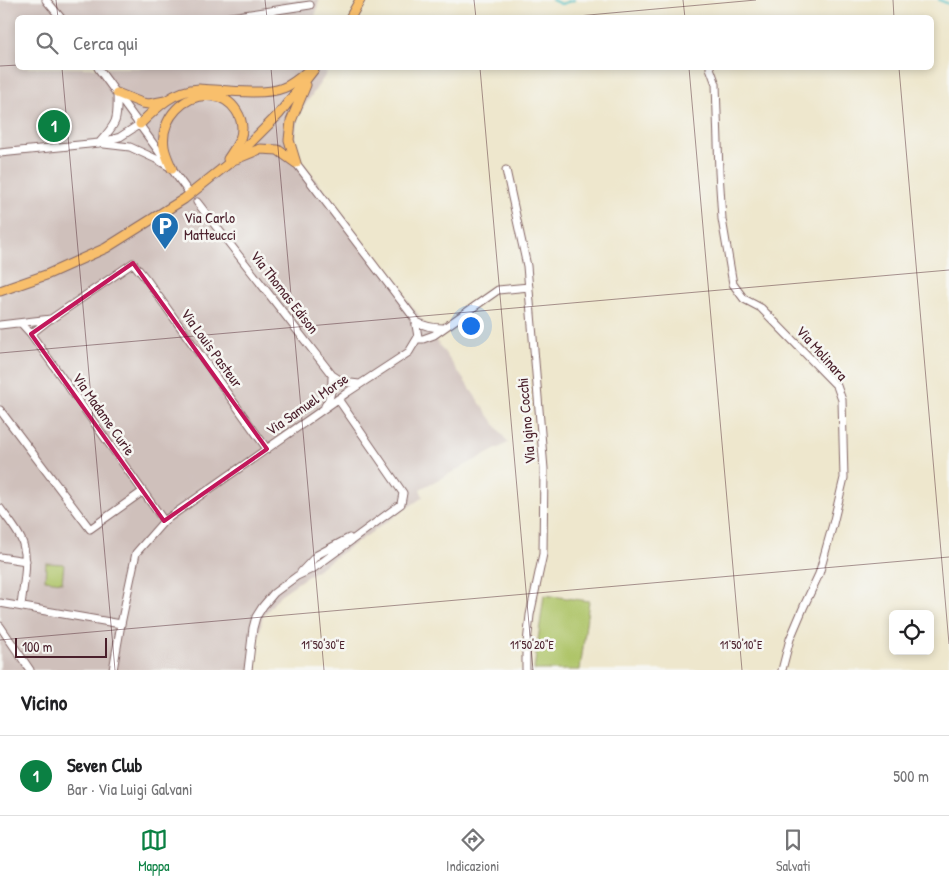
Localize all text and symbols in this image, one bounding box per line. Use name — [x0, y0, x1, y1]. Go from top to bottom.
search box — [15, 15, 934, 70]
icon: search — [33, 29, 61, 57]
text: Cerca qui — [73, 30, 138, 56]
pin: 1 — [38, 107, 70, 145]
place label: Via Carlo Matteucci — [184, 207, 236, 245]
parking icon: Via Carlo Matteucci — [150, 211, 180, 250]
street label: Via Thomas Edison — [246, 246, 324, 338]
street label: Via Louis Pasteur — [176, 304, 248, 392]
your location — [458, 313, 484, 339]
street label: Via Molinara — [792, 321, 853, 385]
street label: Via Madame Curie — [68, 368, 140, 460]
street label: Via Samuel Morse — [262, 368, 352, 440]
street label: Via Igino Cocchi — [512, 377, 540, 465]
map controls — [889, 610, 934, 655]
button: locate — [889, 610, 934, 655]
scale bar — [15, 635, 108, 658]
text: 11°50'30"E — [301, 636, 345, 653]
text: 11°50'20"E — [510, 636, 555, 653]
text: 11°50'10"E — [720, 636, 763, 653]
text: 100 m — [22, 637, 52, 656]
text: Vicino — [20, 688, 67, 717]
text: Seven Club — [67, 752, 142, 778]
text: 1 — [33, 765, 39, 787]
text: 500 m — [893, 765, 929, 787]
text: Bar · Via Luigi Galvani — [67, 778, 193, 800]
tab: Mappa — [138, 826, 170, 875]
tab: Indicazioni — [446, 826, 499, 875]
tab: Salvati — [776, 826, 811, 875]

